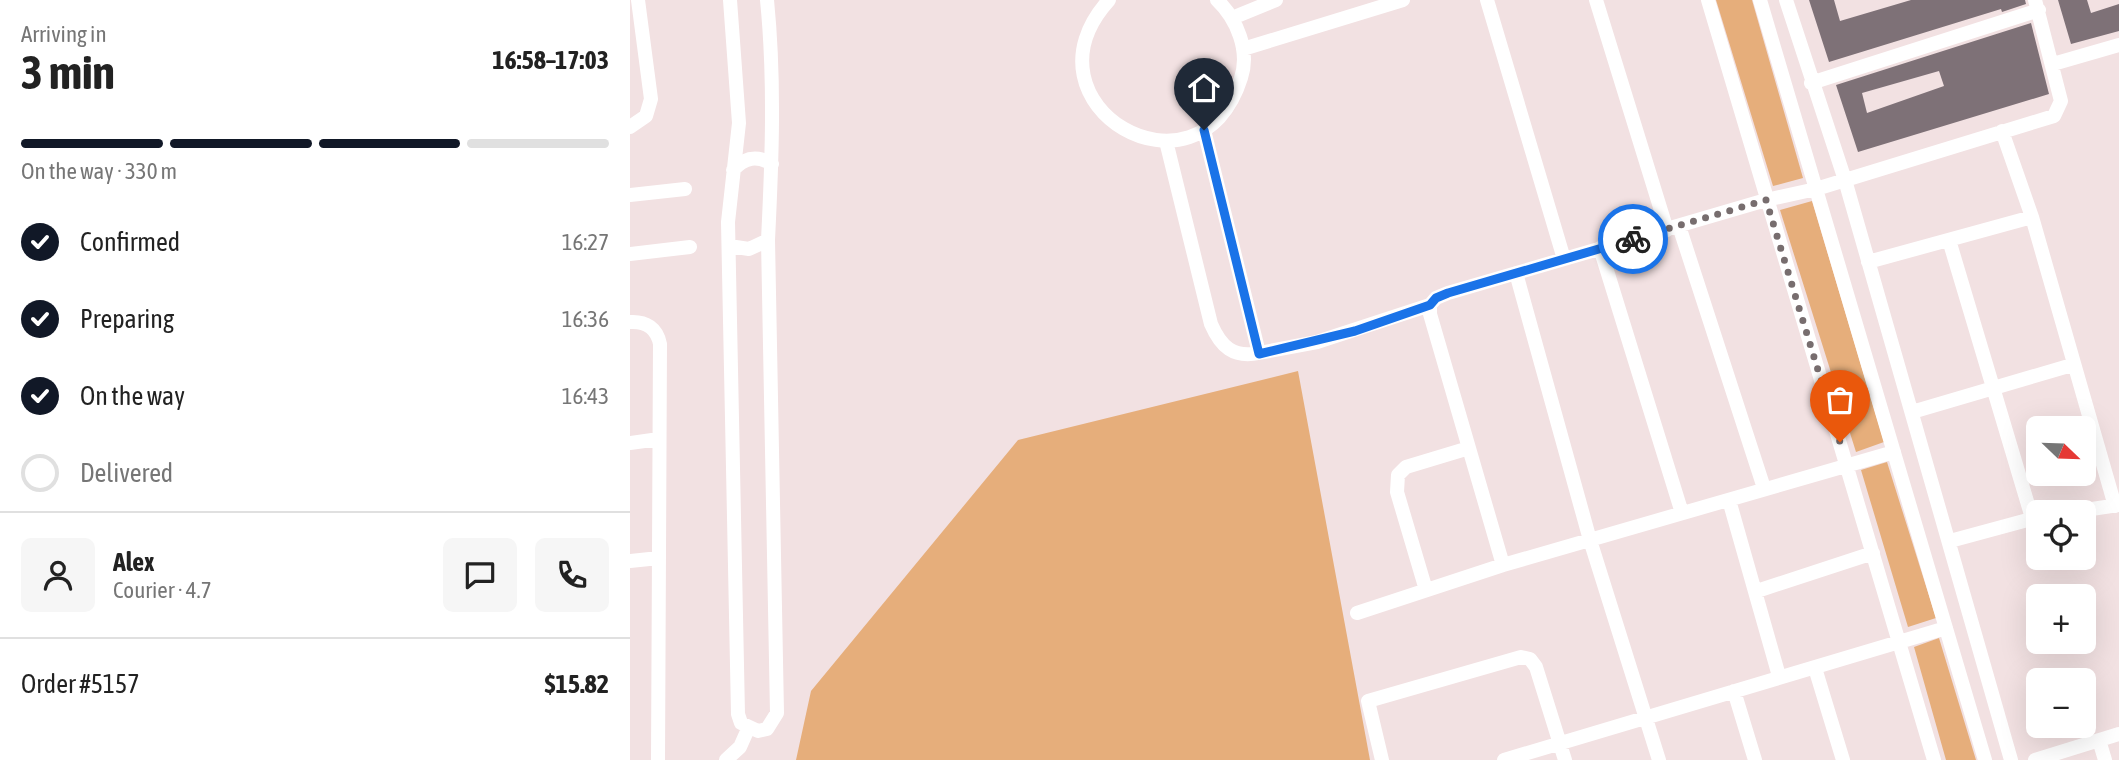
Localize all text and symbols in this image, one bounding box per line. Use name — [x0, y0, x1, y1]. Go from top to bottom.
text: Arriving in — [21, 21, 107, 47]
text: 16:58–17:03 — [492, 45, 609, 75]
text: 3 min — [21, 46, 115, 99]
pin — [1174, 58, 1234, 130]
icon: home — [1185, 69, 1223, 107]
text: On the way · 330 m — [21, 158, 177, 184]
courier — [1598, 204, 1668, 274]
icon: bike — [1614, 220, 1652, 258]
icon: check — [21, 223, 59, 261]
text: Confirmed — [80, 227, 180, 257]
text: 16:27 — [562, 229, 609, 255]
icon: check — [21, 300, 59, 338]
text: Preparing — [80, 304, 174, 334]
text: 16:36 — [562, 306, 609, 332]
pin — [1810, 370, 1870, 442]
icon: check — [21, 377, 59, 415]
text: On the way — [80, 381, 185, 411]
icon: bag — [1821, 381, 1859, 419]
text: 16:43 — [562, 383, 609, 409]
north arrow — [2026, 416, 2096, 486]
map controls — [2026, 416, 2096, 738]
text: Delivered — [80, 458, 173, 488]
button: locate — [2026, 500, 2096, 570]
button: person — [21, 538, 95, 612]
button: chat — [443, 538, 517, 612]
button: phone — [535, 538, 609, 612]
text: Alex — [113, 547, 154, 577]
text: Courier · 4.7 — [113, 577, 212, 603]
button: + — [2026, 584, 2096, 654]
button: − — [2026, 668, 2096, 738]
text: Order #5157 — [21, 669, 140, 699]
text: $15.82 — [545, 669, 609, 699]

